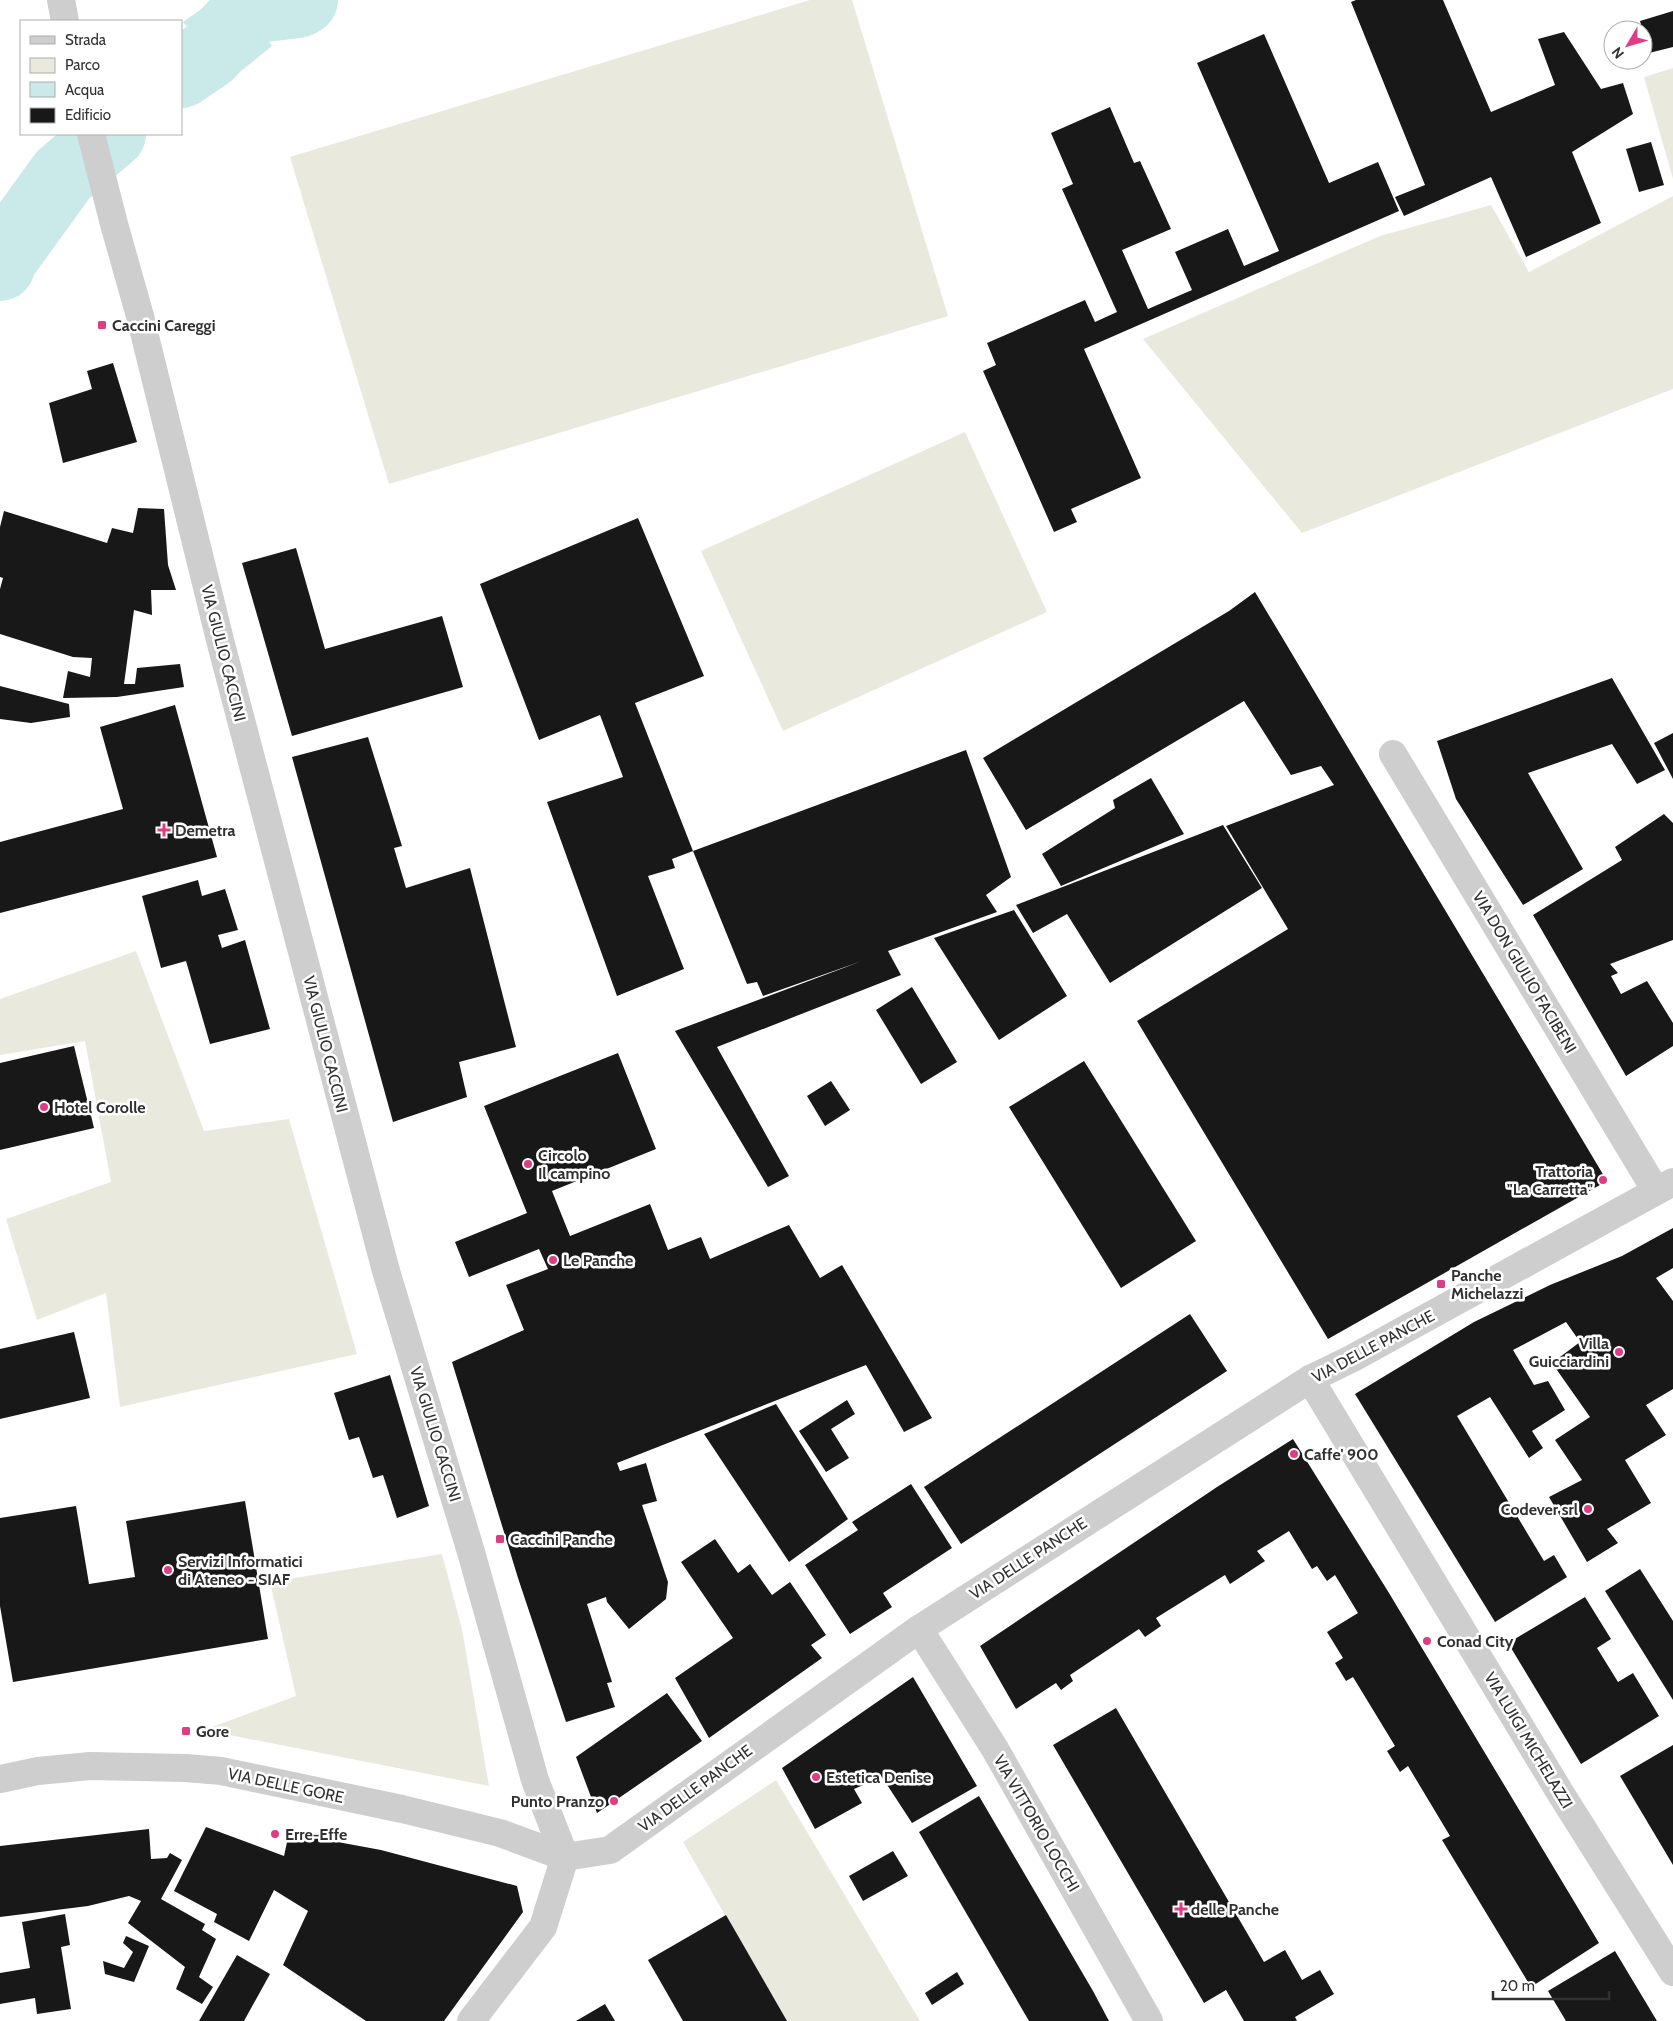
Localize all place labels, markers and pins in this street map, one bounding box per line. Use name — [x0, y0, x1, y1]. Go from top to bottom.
place label: Caccini Careggi — [112, 316, 216, 335]
marker: Caccini Careggi — [96, 319, 108, 331]
place label: Demetra — [175, 821, 235, 840]
marker: Demetra — [157, 823, 171, 837]
place label: Hotel Corolle — [54, 1098, 146, 1117]
marker: Hotel Corolle — [38, 1101, 50, 1113]
place label: Circolo Il campino — [538, 1146, 610, 1183]
marker: Circolo Il campino — [522, 1158, 534, 1170]
place label: Trattoria "La Carretta" — [1507, 1162, 1593, 1199]
marker: Trattoria "La Carretta" — [1597, 1174, 1609, 1186]
place label: Le Panche — [563, 1251, 633, 1270]
marker: Le Panche — [547, 1254, 559, 1266]
place label: Panche Michelazzi — [1451, 1266, 1523, 1303]
marker: Panche Michelazzi — [1435, 1278, 1447, 1290]
place label: Villa Guicciardini — [1529, 1334, 1609, 1371]
marker: Villa Guicciardini — [1613, 1346, 1625, 1358]
place label: Caffe' 900 — [1304, 1445, 1379, 1464]
marker: Caffe' 900 — [1288, 1448, 1300, 1460]
place label: Codever srl — [1501, 1500, 1578, 1519]
marker: Codever srl — [1582, 1503, 1594, 1515]
place label: Caccini Panche — [510, 1530, 613, 1549]
marker: Caccini Panche — [494, 1533, 506, 1545]
place label: Servizi Informatici di Ateneo - SIAF — [178, 1552, 303, 1589]
marker: Servizi Informatici di Ateneo - SIAF — [162, 1564, 174, 1576]
place label: Conad City — [1437, 1632, 1514, 1651]
marker: Conad City — [1421, 1635, 1433, 1647]
place label: Gore — [196, 1722, 229, 1741]
marker: Gore — [180, 1725, 192, 1737]
place label: Estetica Denise — [826, 1768, 931, 1787]
marker: Estetica Denise — [810, 1771, 822, 1783]
place label: Punto Pranzo — [511, 1792, 604, 1811]
marker: Punto Pranzo — [608, 1795, 620, 1807]
place label: Erre-Effe — [285, 1825, 347, 1844]
marker: Erre-Effe — [269, 1828, 281, 1840]
place label: delle Panche — [1191, 1900, 1279, 1919]
marker: delle Panche — [1175, 1903, 1187, 1915]

